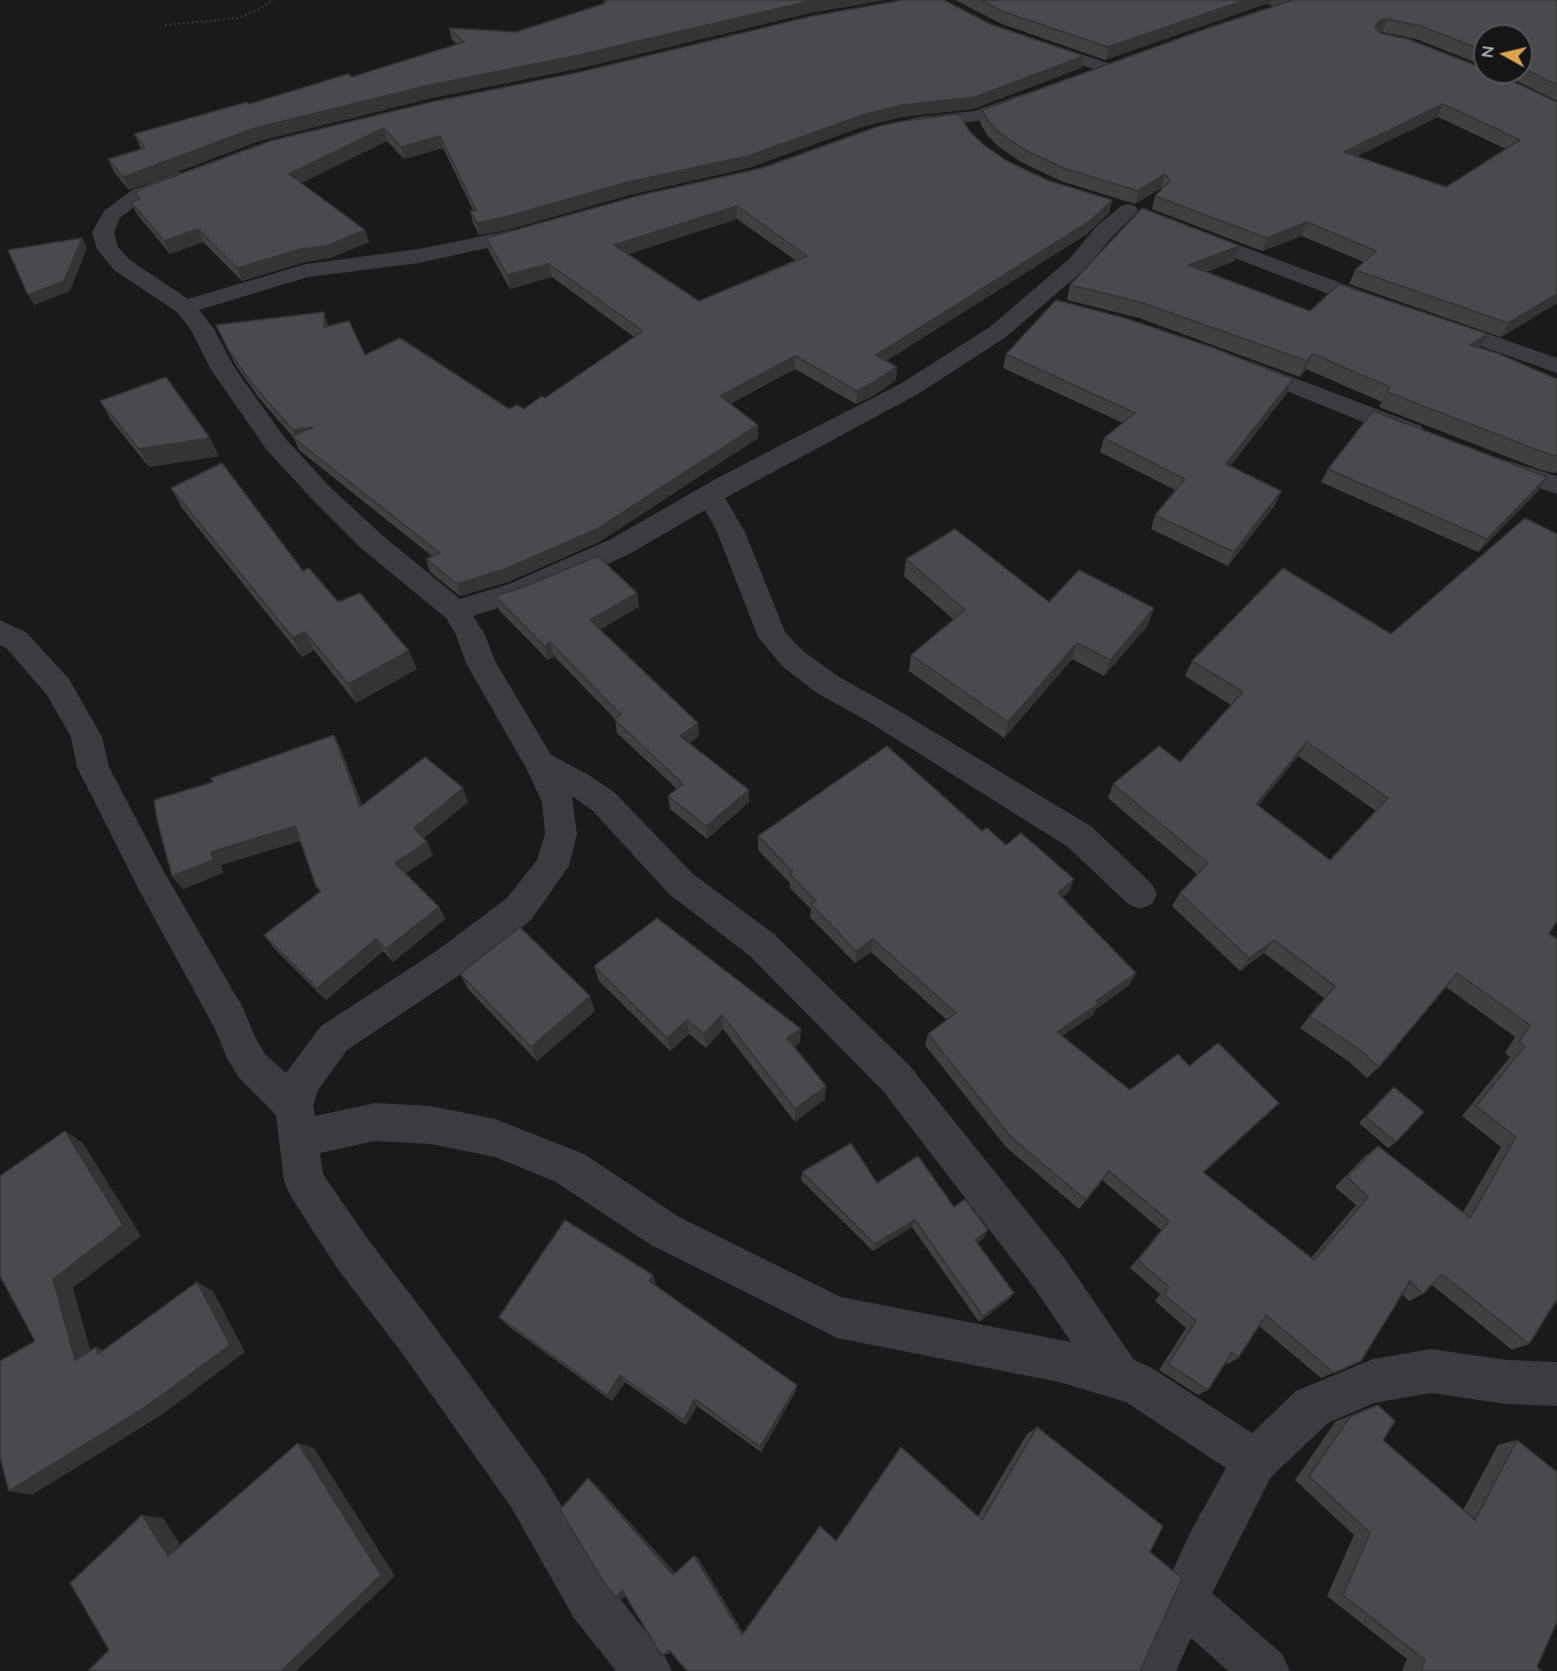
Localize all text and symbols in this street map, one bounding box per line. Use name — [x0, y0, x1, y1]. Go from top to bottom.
north arrow — [1473, 24, 1533, 84]
text: N — [1476, 44, 1498, 59]

